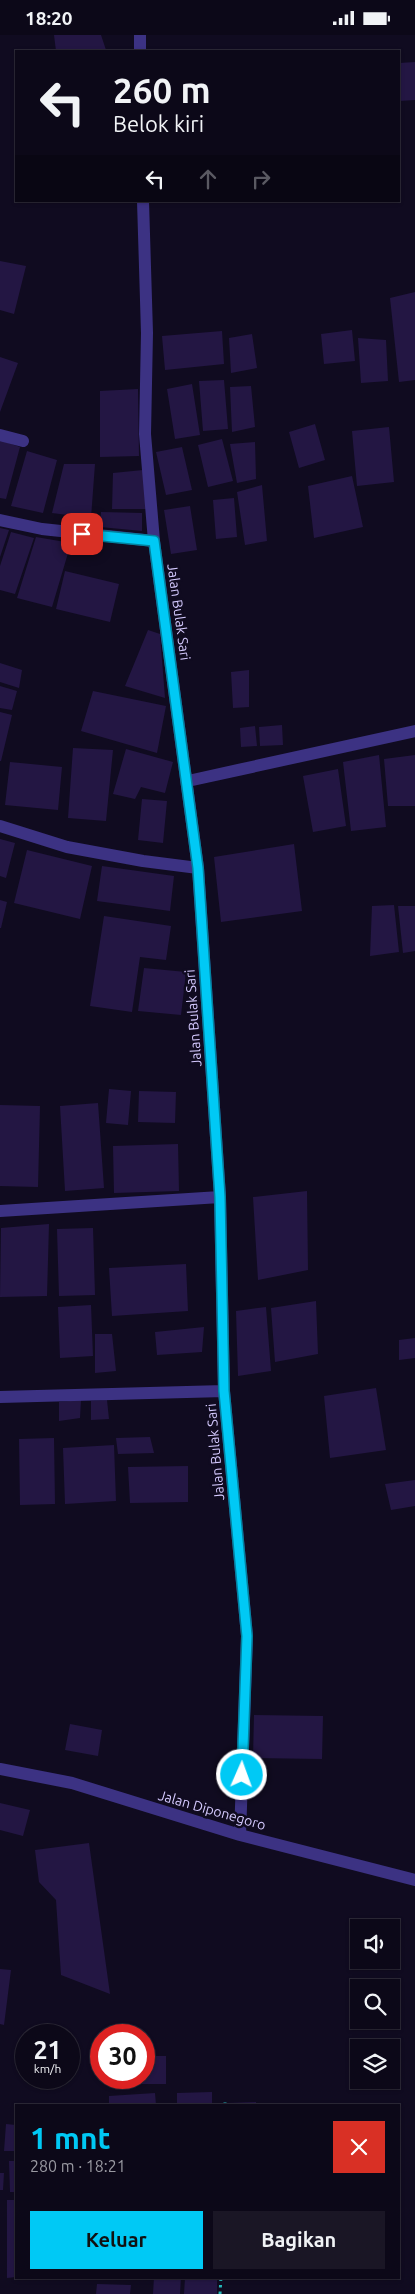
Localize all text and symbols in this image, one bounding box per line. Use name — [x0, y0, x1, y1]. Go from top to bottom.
text: 18:20 — [25, 7, 73, 29]
icon: left — [30, 70, 95, 135]
text: 260 m — [113, 70, 211, 110]
text: Belok kiri — [113, 111, 204, 136]
icon: left — [141, 165, 169, 193]
icon: ahead — [194, 165, 222, 193]
icon: right — [247, 165, 275, 193]
pin — [61, 513, 103, 555]
icon: arrive — [68, 520, 96, 548]
street label: Jalan Bulak Sari — [164, 563, 194, 661]
street label: Jalan Bulak Sari — [182, 969, 204, 1067]
street label: Jalan Bulak Sari — [203, 1403, 227, 1501]
position arrow — [215, 1748, 267, 1800]
street label: Jalan Diponegoro — [156, 1787, 268, 1833]
map controls — [350, 1919, 400, 2089]
button: sound — [350, 1919, 400, 1969]
button: search — [350, 1979, 400, 2029]
speed limit sign: 30 — [90, 2024, 155, 2089]
text: 21 — [33, 2036, 62, 2064]
button: layers — [350, 2039, 400, 2089]
text: km/h — [34, 2062, 61, 2075]
text: 1 mnt — [30, 2121, 110, 2155]
button: close — [333, 2121, 385, 2173]
text: 280 m · 18:21 — [30, 2157, 126, 2175]
button: Keluar — [30, 2211, 203, 2269]
button: Bagikan — [213, 2211, 385, 2269]

